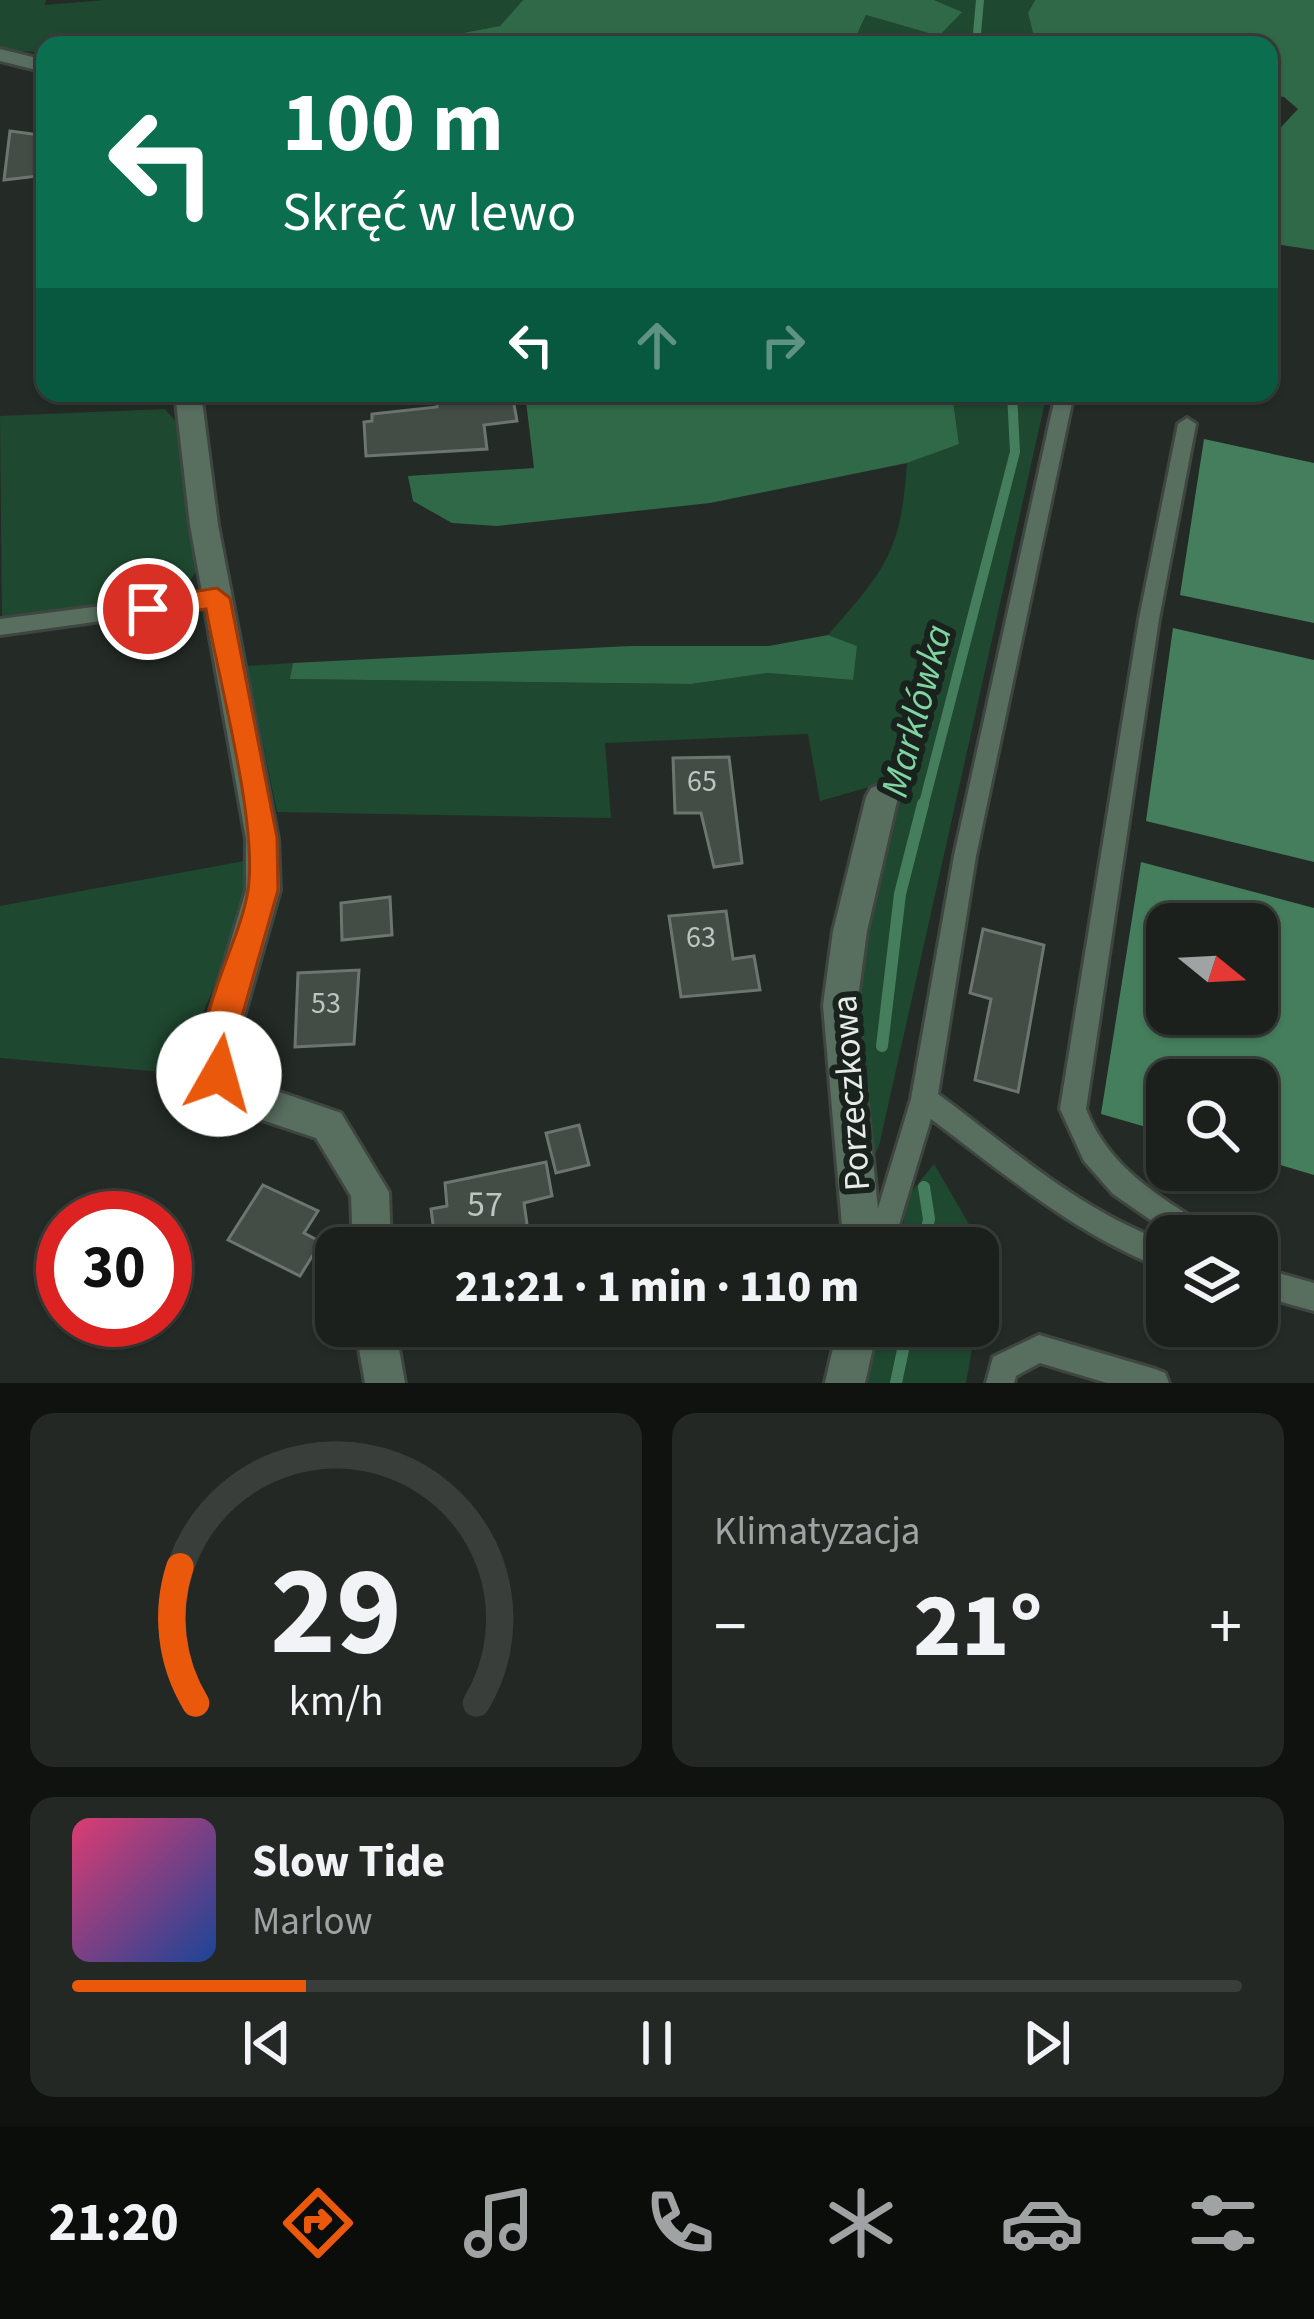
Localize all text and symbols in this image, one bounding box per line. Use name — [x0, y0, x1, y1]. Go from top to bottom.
text: 100 m — [282, 64, 504, 184]
icon: left — [84, 84, 240, 240]
text: Skręć w lewo — [282, 175, 576, 252]
icon: left — [498, 312, 564, 378]
icon: ahead — [624, 312, 690, 378]
icon: right — [750, 312, 816, 378]
pin — [97, 558, 199, 660]
icon: arrive — [115, 576, 181, 642]
water label: Marklówka — [867, 619, 967, 803]
house number: 65 — [687, 760, 717, 803]
north arrow — [1146, 903, 1278, 1035]
map controls — [1146, 903, 1278, 1347]
house number: 63 — [686, 916, 716, 959]
house number: 53 — [311, 982, 341, 1025]
street label: Porzeczkowa — [819, 993, 883, 1193]
position arrow — [156, 1011, 282, 1137]
button: search — [1146, 1059, 1278, 1191]
house number: 57 — [467, 1179, 503, 1230]
speed limit sign: 30 — [36, 1191, 192, 1347]
button: layers — [1146, 1215, 1278, 1347]
text: 21:21 · 1 min · 110 m — [455, 1255, 859, 1319]
text: Klimatyzacja — [714, 1504, 920, 1560]
text: 29 — [270, 1524, 402, 1702]
text: 21° — [913, 1563, 1043, 1691]
text: − — [714, 1580, 747, 1674]
text: + — [1209, 1580, 1242, 1674]
text: km/h — [288, 1671, 384, 1732]
text: Slow Tide — [252, 1830, 445, 1894]
text: Marlow — [252, 1894, 373, 1950]
icon: previous — [234, 2010, 300, 2076]
icon: pause — [624, 2010, 690, 2076]
icon: next — [1014, 2010, 1080, 2076]
icon: directions — [276, 2181, 360, 2265]
icon: music — [457, 2181, 541, 2265]
icon: phone — [638, 2181, 722, 2265]
icon: climate — [819, 2181, 903, 2265]
icon: car — [1000, 2181, 1084, 2265]
icon: filters — [1181, 2181, 1265, 2265]
text: 21:20 — [49, 2185, 179, 2262]

